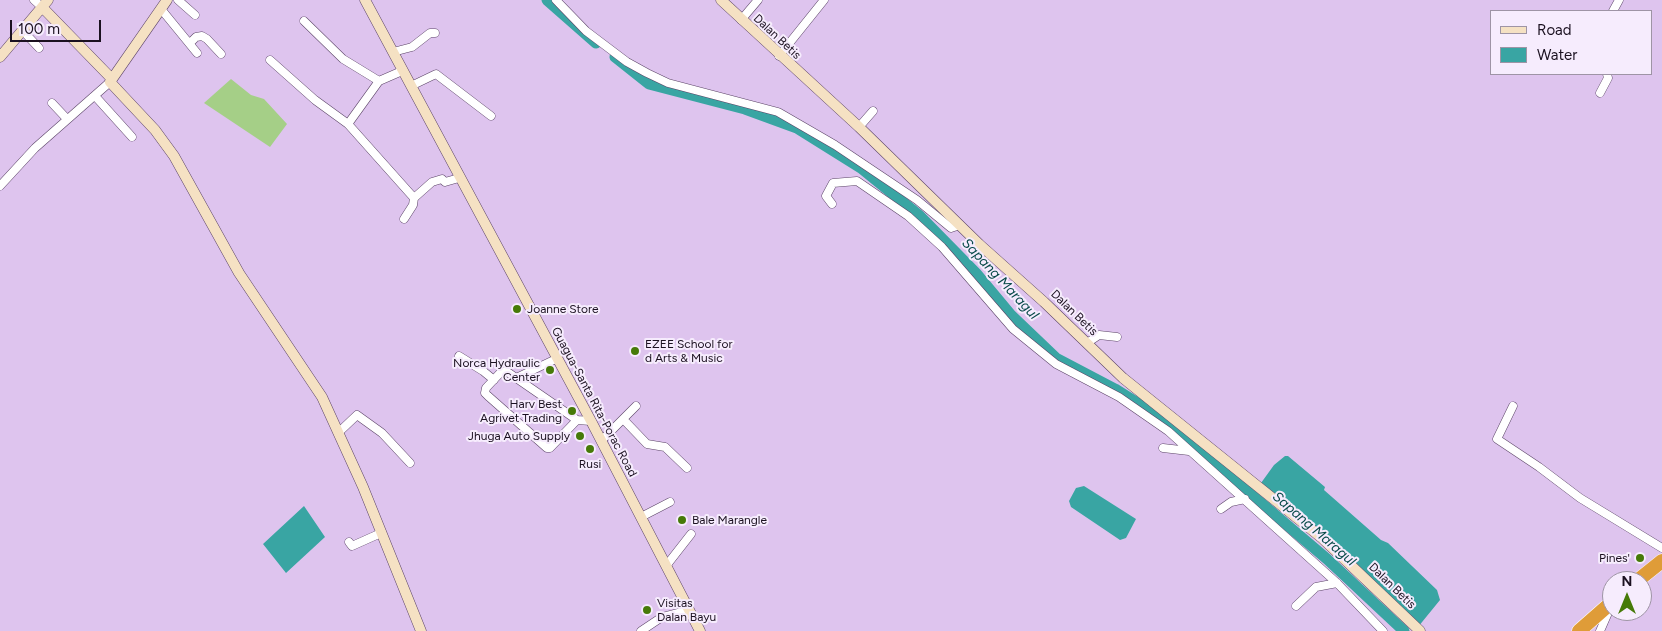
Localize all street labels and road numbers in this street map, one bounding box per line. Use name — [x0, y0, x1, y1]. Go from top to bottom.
street label: Dalan Betis — [750, 11, 804, 63]
street label: Dalan Betis — [1048, 287, 1100, 339]
street label: Guagua-Santa Rita-Porac Road — [548, 325, 640, 479]
street label: Dalan Betis — [1366, 560, 1418, 612]

